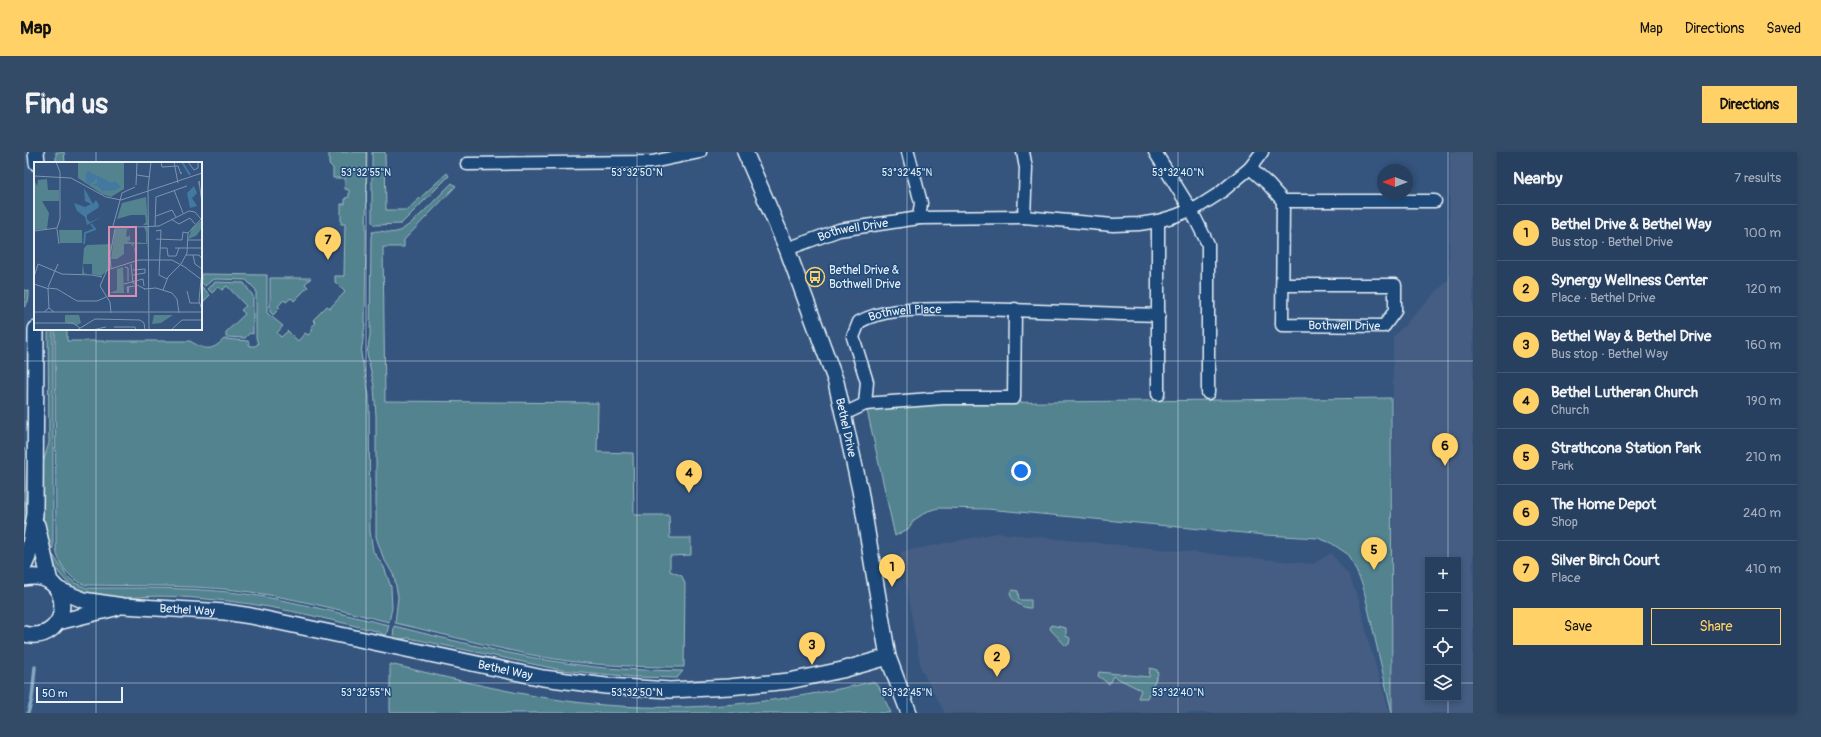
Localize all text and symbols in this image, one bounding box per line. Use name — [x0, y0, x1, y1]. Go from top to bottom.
text: Map — [20, 16, 51, 40]
text: Map — [1640, 20, 1663, 37]
text: Directions — [1685, 20, 1744, 37]
text: Saved — [1766, 20, 1801, 37]
button: Directions — [1702, 86, 1797, 123]
text: Find us — [24, 87, 108, 122]
inset map — [34, 162, 202, 330]
north arrow — [1377, 164, 1413, 200]
text: 53°32'55"N — [341, 167, 391, 179]
text: 53°32'50"N — [611, 167, 663, 179]
text: 53°32'45"N — [882, 167, 933, 179]
text: 53°32'40"N — [1152, 167, 1204, 179]
text: Nearby — [1513, 168, 1562, 189]
text: 7 results — [1734, 170, 1781, 186]
text: Bethel Drive & Bethel Way — [1551, 215, 1712, 234]
street label: Bothwell Drive — [816, 216, 889, 245]
text: 1 — [1523, 225, 1529, 241]
text: 100 m — [1744, 225, 1781, 241]
pin: 7 — [315, 227, 341, 260]
text: Bus stop · Bethel Drive — [1551, 234, 1673, 250]
place label: Bethel Drive & Bothwell Drive — [829, 263, 901, 292]
bus stop icon: Bethel Drive & Bothwell Drive — [804, 266, 826, 288]
text: Synergy Wellness Center — [1551, 271, 1708, 290]
text: 2 — [1522, 281, 1530, 297]
text: 120 m — [1745, 281, 1781, 297]
text: Place · Bethel Drive — [1551, 290, 1655, 306]
street label: Bothwell Place — [867, 302, 941, 325]
street label: Bothwell Drive — [1308, 318, 1380, 334]
text: Bethel Way & Bethel Drive — [1551, 327, 1712, 346]
text: 3 — [1522, 337, 1530, 353]
text: 160 m — [1745, 337, 1781, 353]
text: Bus stop · Bethel Way — [1551, 346, 1668, 362]
text: Bethel Lutheran Church — [1551, 383, 1698, 402]
text: 4 — [1522, 393, 1530, 409]
text: 190 m — [1746, 393, 1781, 409]
street label: Bethel Drive — [832, 397, 859, 459]
text: Church — [1551, 402, 1589, 418]
pin: 6 — [1432, 433, 1458, 466]
text: Strathcona Station Park — [1551, 439, 1701, 458]
text: 5 — [1522, 449, 1530, 465]
text: 210 m — [1745, 449, 1781, 465]
text: Park — [1551, 458, 1574, 474]
pin: 4 — [676, 460, 702, 493]
your location — [1011, 461, 1031, 481]
text: The Home Depot — [1551, 495, 1656, 514]
text: 6 — [1522, 505, 1530, 521]
text: 240 m — [1743, 505, 1781, 521]
text: Shop — [1551, 514, 1578, 530]
pin: 5 — [1361, 537, 1387, 570]
text: Silver Birch Court — [1551, 551, 1659, 570]
pin: 1 — [879, 554, 905, 587]
map controls — [1425, 557, 1461, 701]
button: + — [1425, 557, 1461, 593]
text: 7 — [1523, 561, 1529, 577]
text: 410 m — [1745, 561, 1781, 577]
text: Place — [1551, 570, 1580, 586]
button: − — [1425, 593, 1461, 629]
street label: Bethel Way — [159, 601, 215, 619]
button: Save — [1513, 608, 1643, 645]
button: Share — [1651, 608, 1781, 645]
button: locate — [1425, 629, 1461, 665]
pin: 3 — [799, 632, 825, 665]
pin: 2 — [984, 644, 1010, 677]
street label: Bethel Way — [476, 657, 534, 684]
button: layers — [1425, 665, 1461, 701]
scale bar — [36, 685, 123, 704]
text: 50 m — [42, 687, 68, 700]
text: 53°32'55"N — [341, 687, 391, 699]
text: 53°32'50"N — [611, 687, 663, 699]
text: 53°32'45"N — [882, 687, 933, 699]
text: 53°32'40"N — [1152, 687, 1204, 699]

